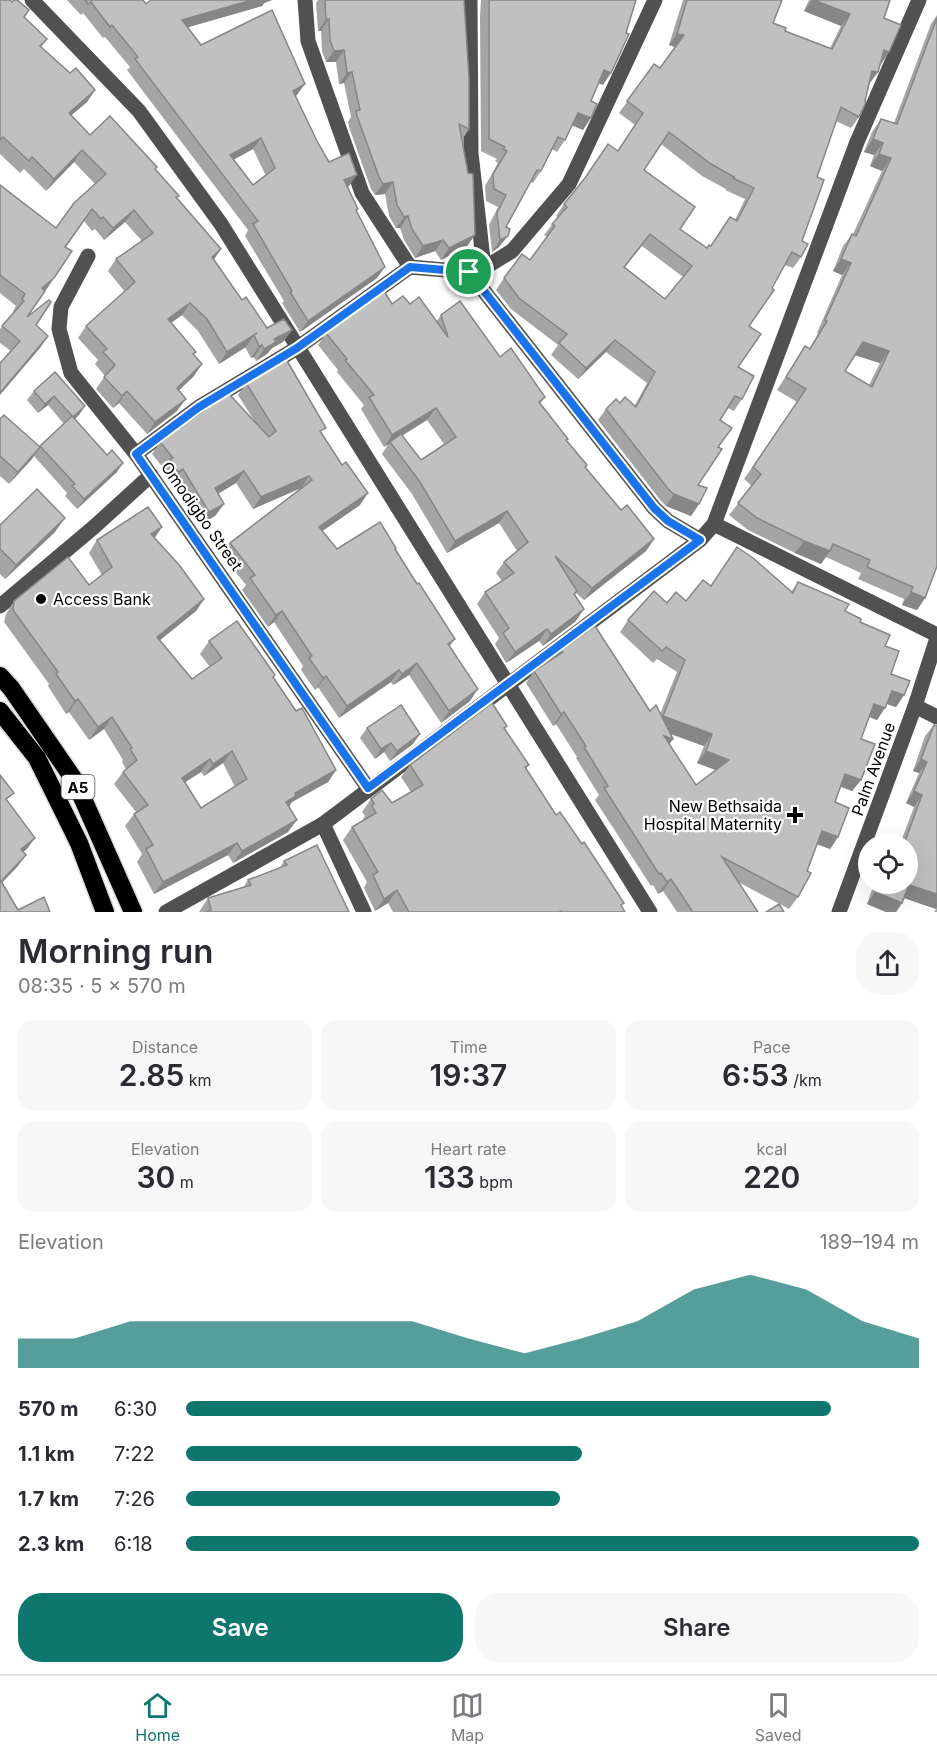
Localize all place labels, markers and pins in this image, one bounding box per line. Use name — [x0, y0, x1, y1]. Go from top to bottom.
pin — [443, 246, 494, 297]
place label: Access Bank — [53, 589, 151, 609]
marker: Access Bank — [34, 592, 48, 606]
place label: New Bethsaida Hospital Maternity — [644, 796, 782, 834]
marker: New Bethsaida Hospital Maternity — [786, 806, 804, 824]

